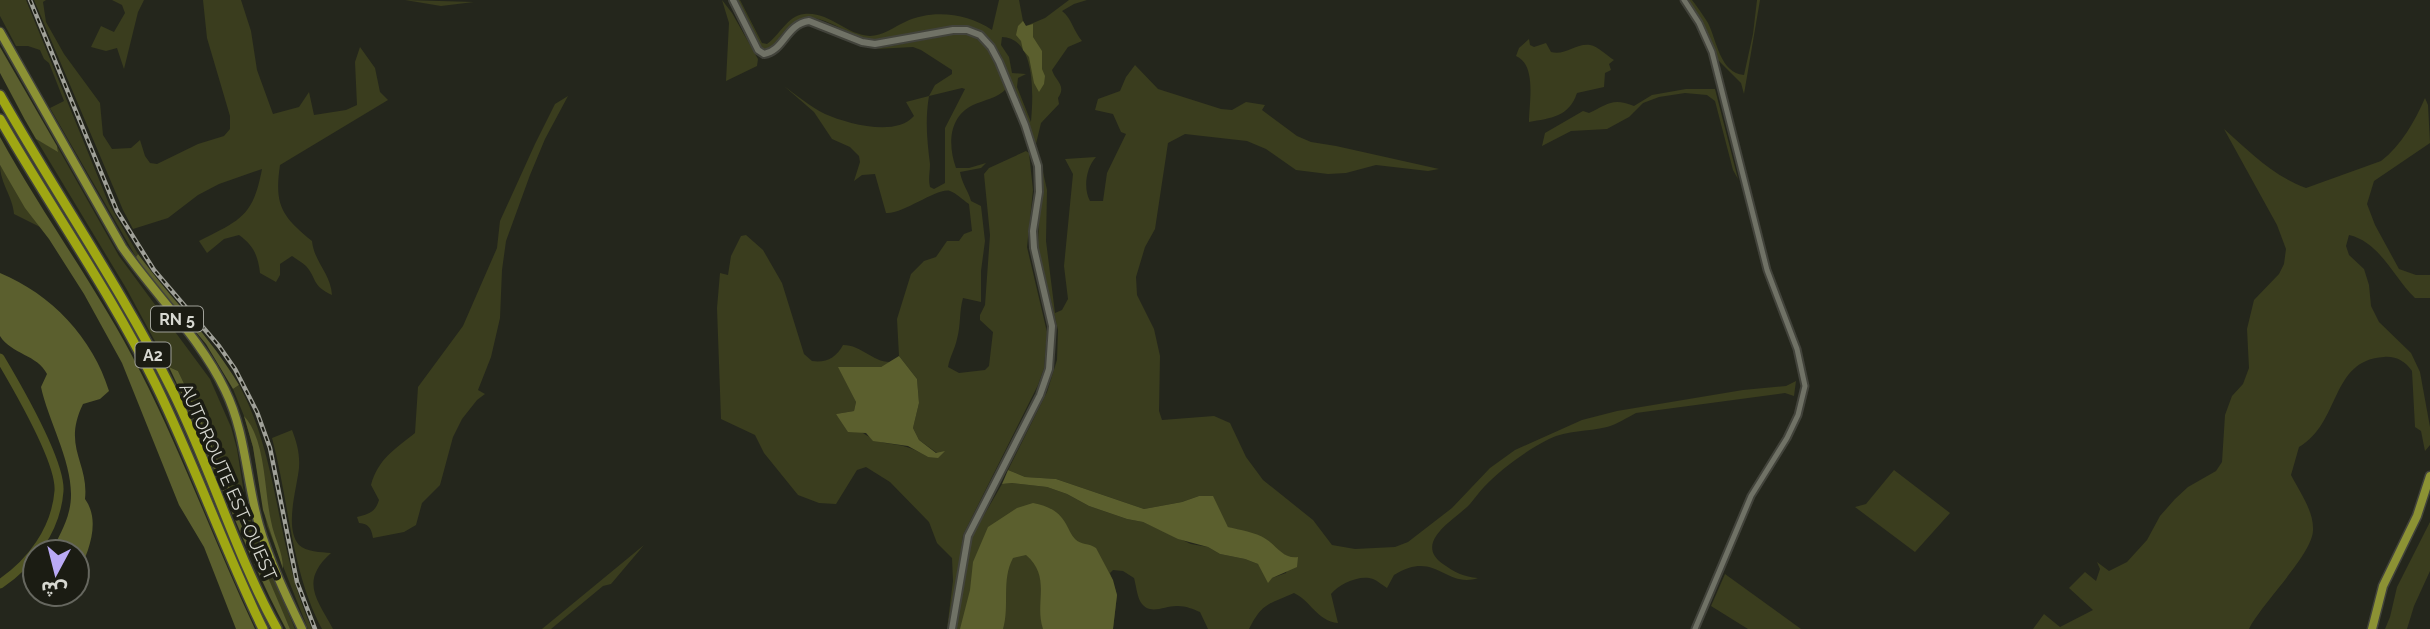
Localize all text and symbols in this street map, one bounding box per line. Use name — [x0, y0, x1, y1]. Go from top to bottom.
road number: RN 5 — [151, 306, 203, 332]
road number: A2 — [136, 342, 170, 368]
street label: AUTOROUTE EST-OUEST — [175, 380, 282, 584]
north arrow — [21, 538, 91, 608]
text: ش — [40, 577, 68, 602]

